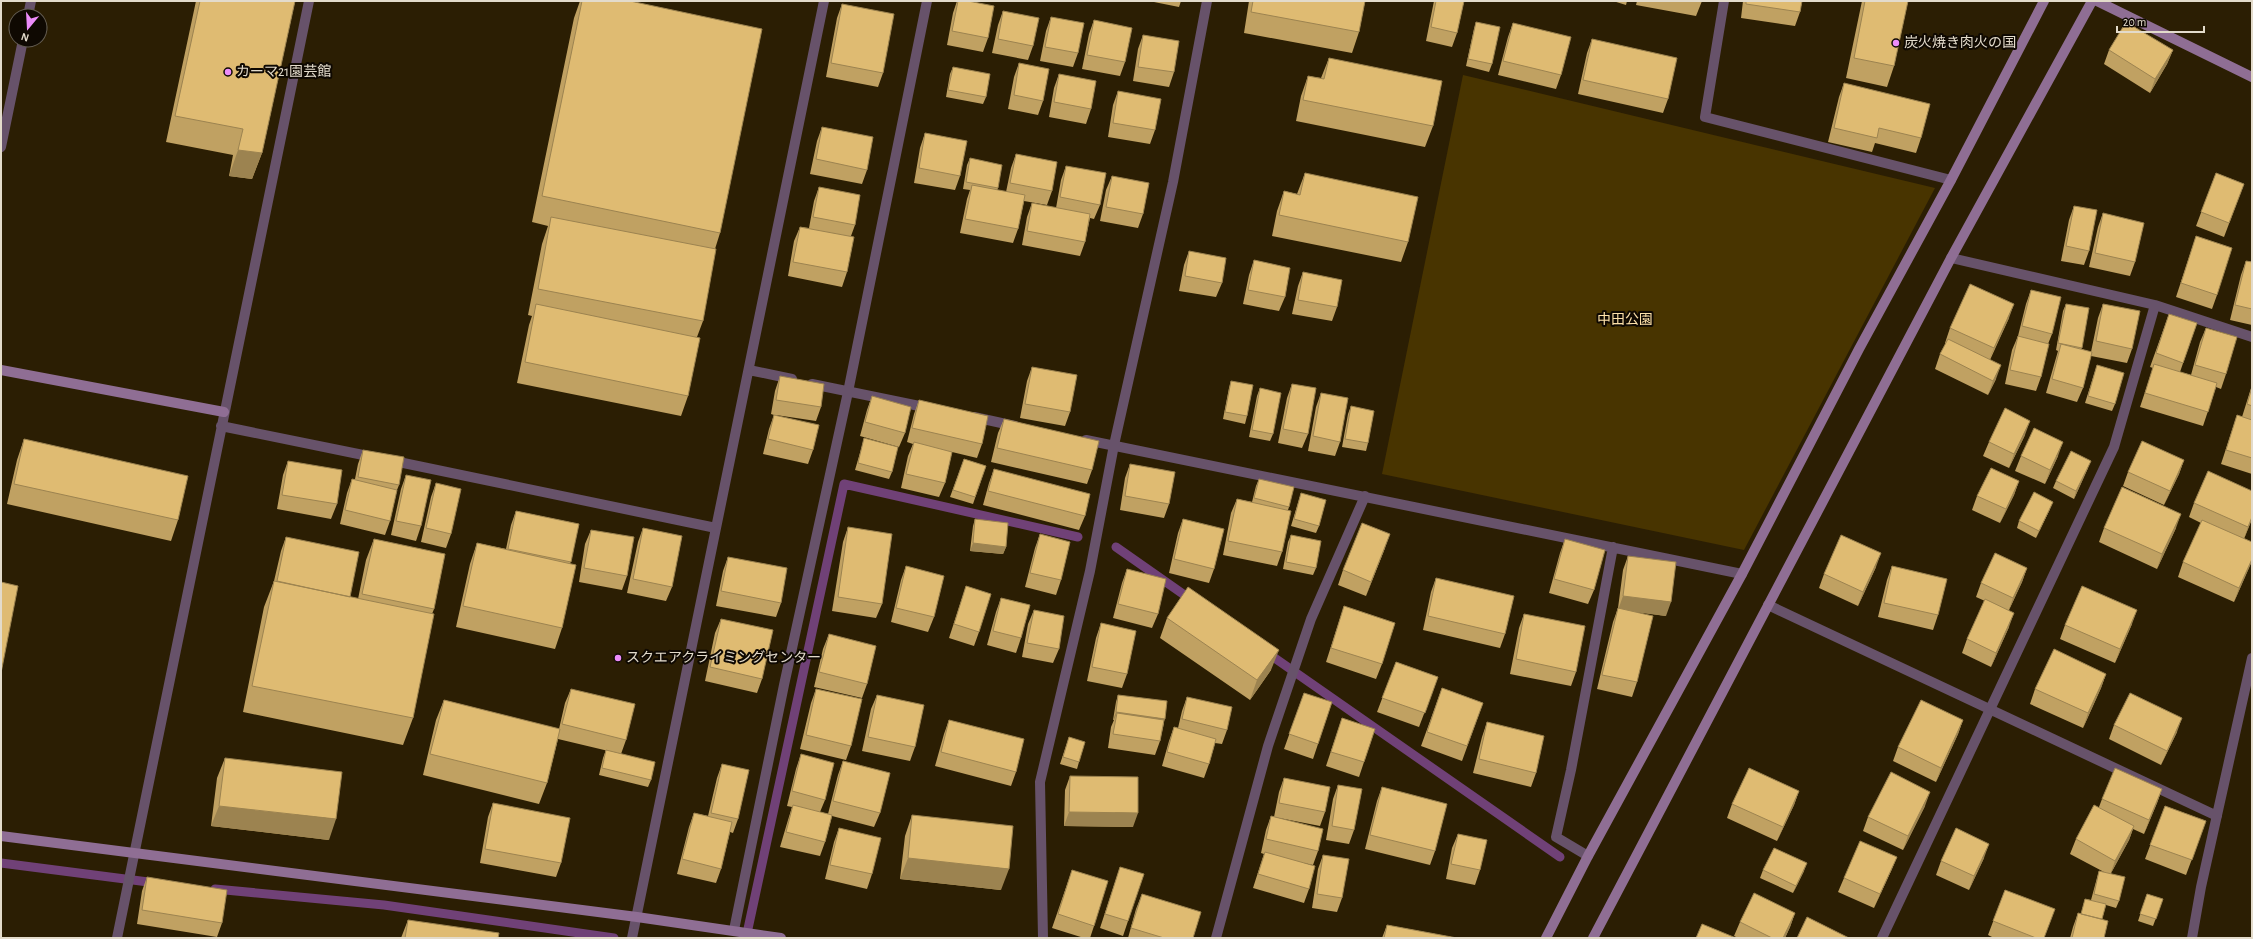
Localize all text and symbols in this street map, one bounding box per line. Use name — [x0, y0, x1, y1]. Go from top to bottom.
north arrow — [8, 8, 48, 48]
scale bar — [2117, 8, 2204, 34]
text: 20 m — [2123, 16, 2146, 28]
text: N — [20, 31, 30, 43]
place label: 炭火焼き肉火の国 — [1904, 35, 2016, 50]
marker: 炭火焼き肉火の国 — [1891, 38, 1901, 48]
place label: カーマ21園芸館 — [236, 64, 331, 79]
marker: カーマ21園芸館 — [223, 67, 233, 77]
park label: 中田公園 — [1597, 312, 1653, 327]
place label: スクエアクライミングセンター — [626, 650, 821, 665]
marker: スクエアクライミングセンター — [613, 653, 623, 663]

